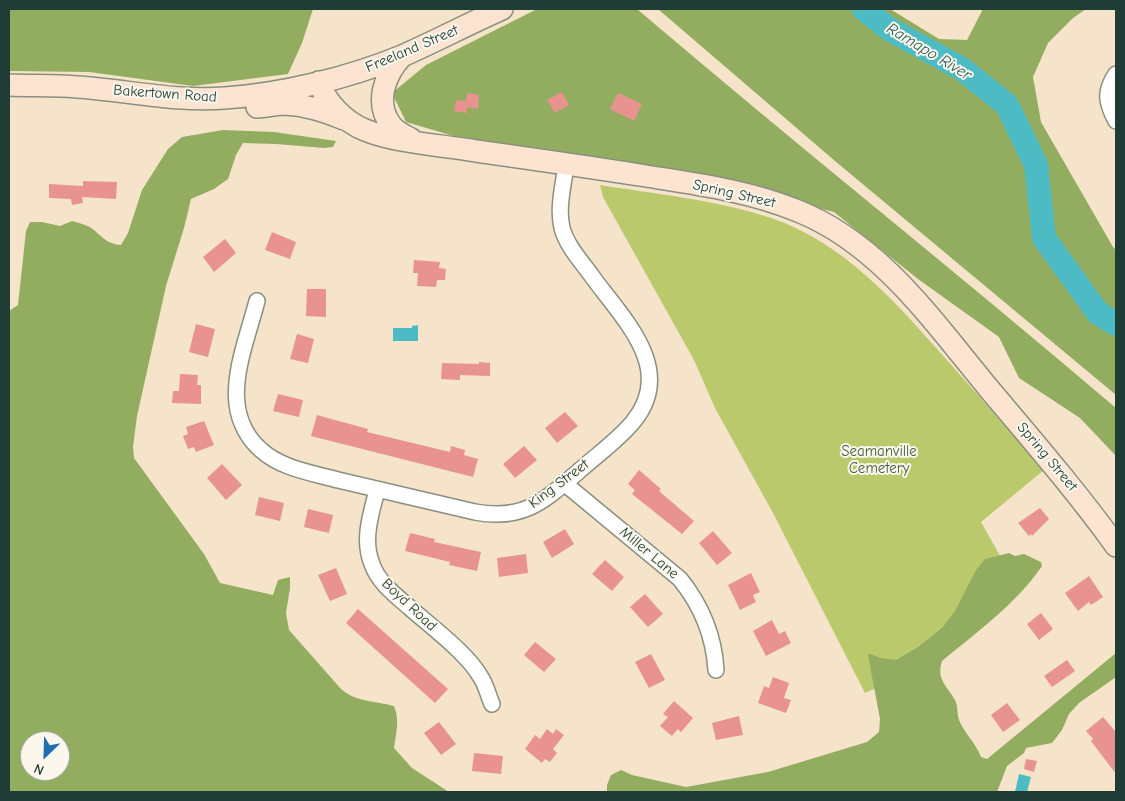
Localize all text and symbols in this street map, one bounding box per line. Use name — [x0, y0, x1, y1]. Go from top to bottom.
water label: Ramapo River — [883, 19, 975, 85]
street label: Freeland Street — [363, 21, 461, 77]
street label: Bakertown Road — [113, 81, 217, 107]
street label: Spring Street — [691, 176, 777, 212]
street label: Spring Street — [1013, 419, 1081, 495]
park label: Seamanville Cemetery — [841, 443, 917, 478]
street label: King Street — [525, 456, 593, 512]
street label: Miller Lane — [616, 523, 682, 583]
street label: Boyd Road — [378, 575, 440, 635]
north arrow — [20, 731, 70, 781]
text: N — [31, 760, 47, 779]

